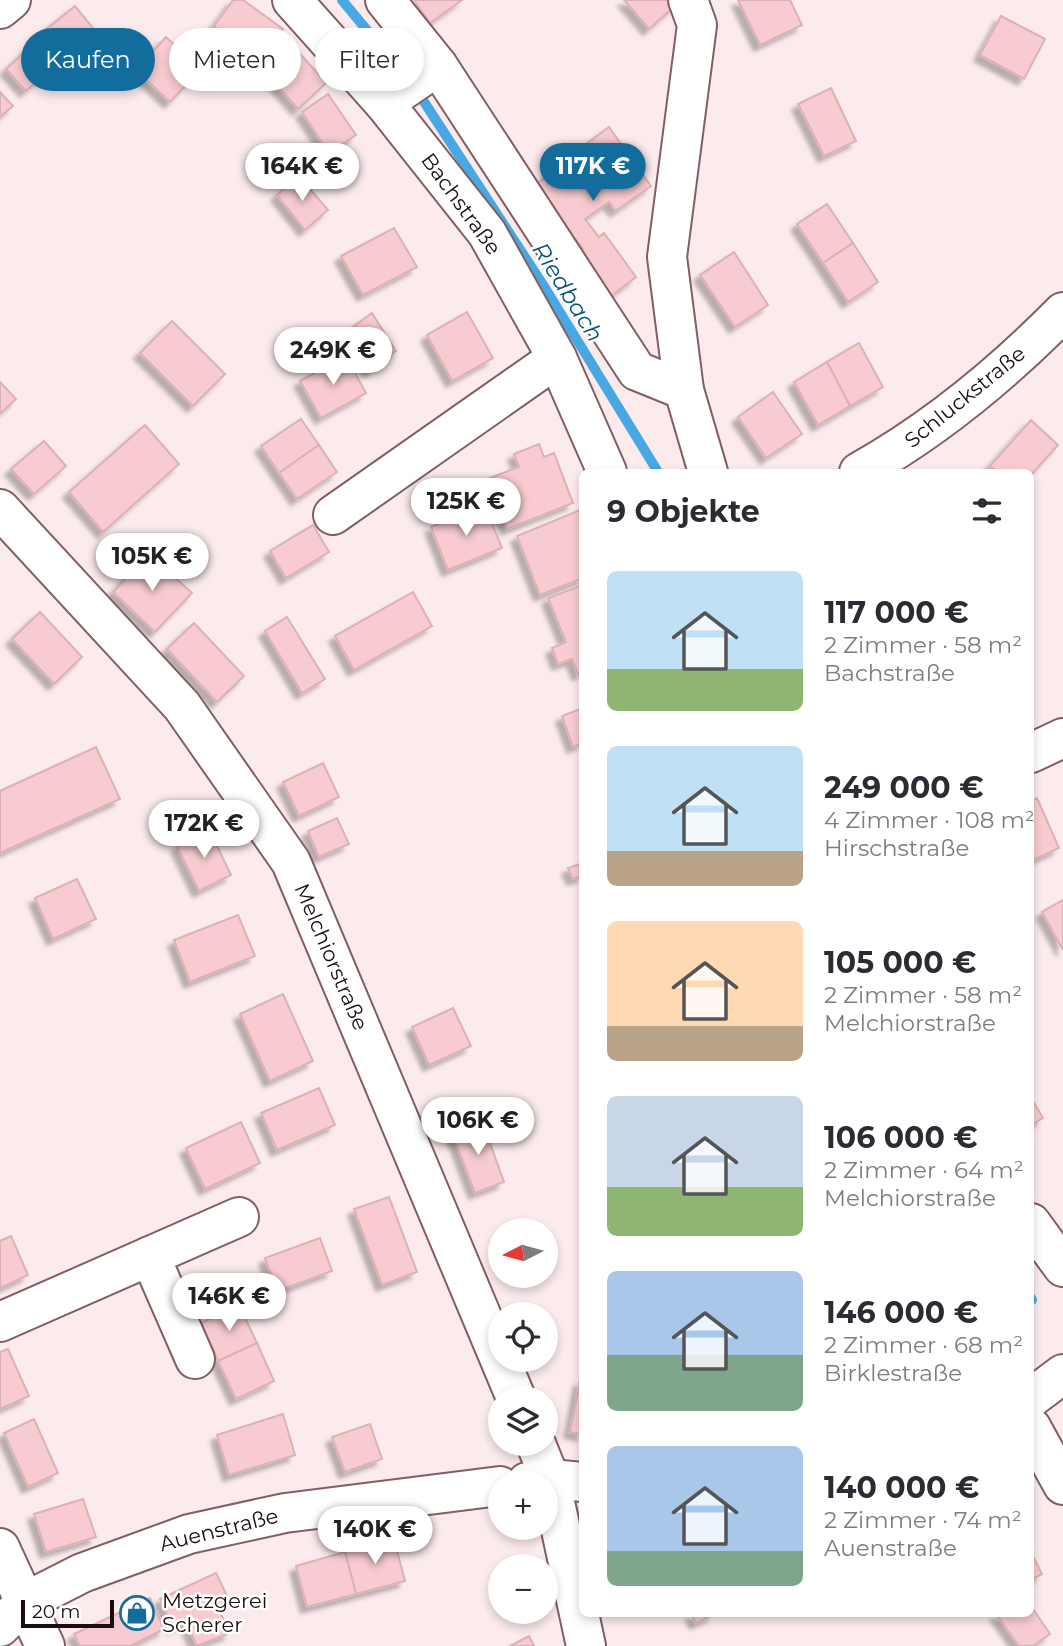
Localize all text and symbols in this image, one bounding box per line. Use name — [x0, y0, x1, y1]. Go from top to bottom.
chip: Kaufen — [21, 28, 155, 91]
chip: Mieten — [169, 28, 301, 91]
chip: Filter — [315, 28, 424, 91]
pin: 164K € — [245, 144, 359, 203]
pin: 117K € — [536, 144, 650, 203]
street label: Bachstraße — [416, 148, 507, 259]
text: 164K € — [261, 152, 343, 180]
text: 117K € — [556, 152, 630, 180]
water label: Riedbach — [527, 237, 609, 347]
pin: 249K € — [276, 328, 390, 387]
text: 249K € — [290, 336, 376, 364]
street label: Schluckstraße — [899, 340, 1030, 453]
pin: 125K € — [409, 478, 523, 538]
text: 125K € — [427, 487, 505, 515]
icon: filters — [968, 492, 1006, 530]
text: 9 Objekte — [607, 493, 760, 530]
pin: 105K € — [95, 534, 209, 593]
text: 105K € — [112, 542, 192, 570]
text: 117 000 € — [824, 594, 969, 631]
icon: home — [663, 599, 747, 683]
text: 2 Zimmer · 58 m² — [824, 631, 1022, 659]
text: Bachstraße — [824, 659, 955, 687]
text: 249 000 € — [824, 769, 983, 806]
icon: home — [663, 774, 747, 858]
pin: 172K € — [147, 800, 261, 860]
text: 4 Zimmer · 108 m² — [824, 806, 1035, 834]
text: 172K € — [164, 809, 244, 837]
text: Hirschstraße — [824, 834, 969, 862]
street label: Melchiorstraße — [289, 880, 374, 1034]
text: 105 000 € — [824, 944, 976, 981]
icon: home — [663, 949, 747, 1033]
text: 2 Zimmer · 58 m² — [824, 981, 1022, 1009]
text: Melchiorstraße — [824, 1009, 996, 1037]
pin: 106K € — [421, 1098, 535, 1157]
text: 106K € — [437, 1106, 519, 1134]
text: 106 000 € — [824, 1119, 978, 1156]
icon: home — [663, 1124, 747, 1208]
text: 2 Zimmer · 64 m² — [824, 1156, 1024, 1184]
text: Melchiorstraße — [824, 1184, 996, 1212]
north arrow — [488, 1218, 558, 1288]
map controls — [488, 1218, 558, 1624]
pin: 146K € — [172, 1274, 286, 1333]
text: 146K € — [188, 1282, 270, 1310]
text: 146 000 € — [824, 1294, 978, 1331]
icon: home — [663, 1299, 747, 1383]
button: locate — [488, 1302, 558, 1372]
text: 2 Zimmer · 68 m² — [824, 1331, 1023, 1359]
text: Birklestraße — [824, 1359, 962, 1387]
button: layers — [488, 1386, 558, 1456]
text: 140 000 € — [824, 1469, 979, 1506]
button: + — [488, 1470, 558, 1540]
icon: home — [663, 1474, 747, 1558]
street label: Auenstraße — [157, 1503, 281, 1556]
pin: 140K € — [318, 1506, 432, 1566]
text: 2 Zimmer · 74 m² — [824, 1506, 1022, 1534]
text: 140K € — [334, 1515, 416, 1543]
text: Auenstraße — [824, 1534, 957, 1562]
button: − — [488, 1554, 558, 1624]
place label: Metzgerei Scherer — [162, 1588, 267, 1637]
shop icon: Metzgerei Scherer — [118, 1594, 156, 1632]
scale bar — [21, 1597, 114, 1629]
text: 20 m — [32, 1600, 80, 1623]

